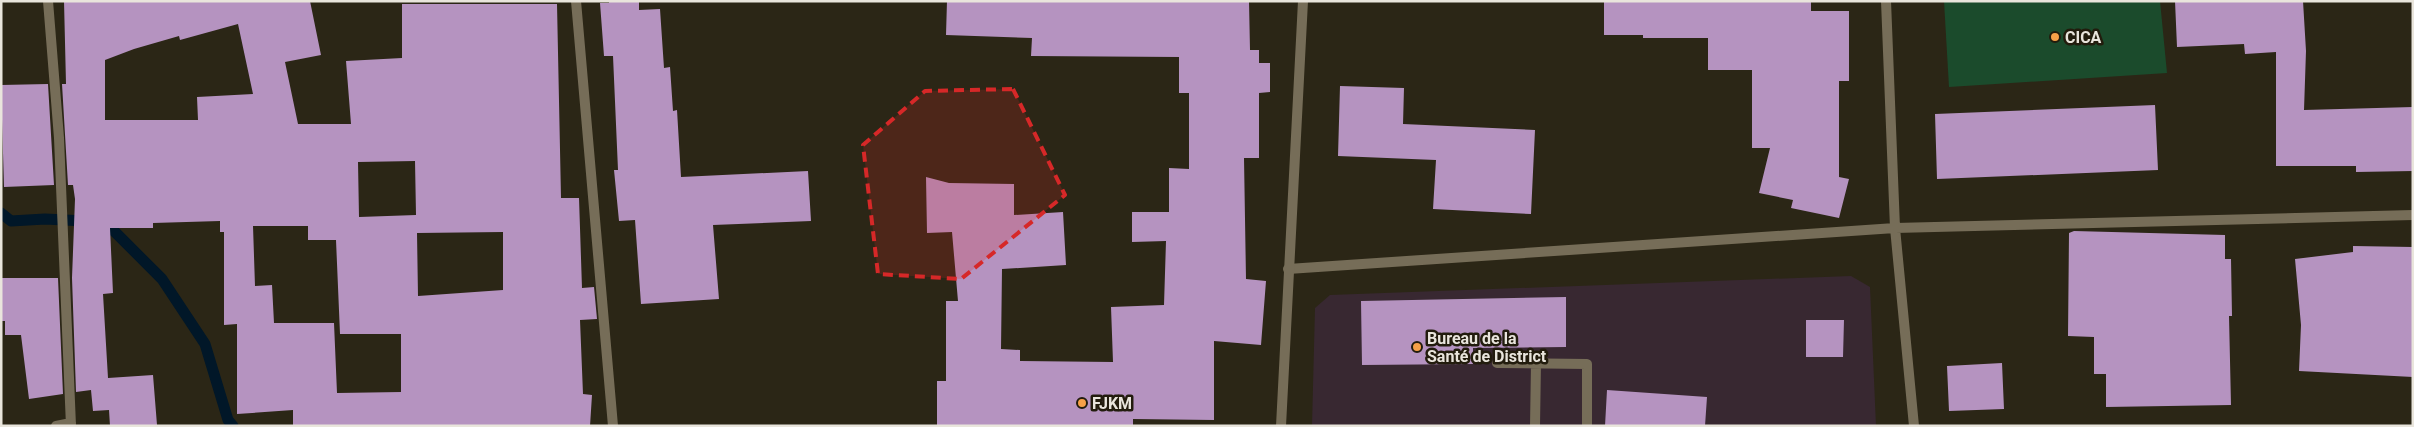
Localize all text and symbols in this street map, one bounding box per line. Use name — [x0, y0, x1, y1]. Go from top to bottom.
place label: CICA — [2065, 28, 2102, 47]
marker: CICA — [2049, 31, 2061, 43]
place label: Bureau de la Santé de District — [1427, 329, 1547, 366]
marker: Bureau de la Santé de District — [1411, 341, 1423, 353]
place label: FJKM — [1092, 394, 1132, 413]
marker: FJKM — [1076, 397, 1088, 409]

